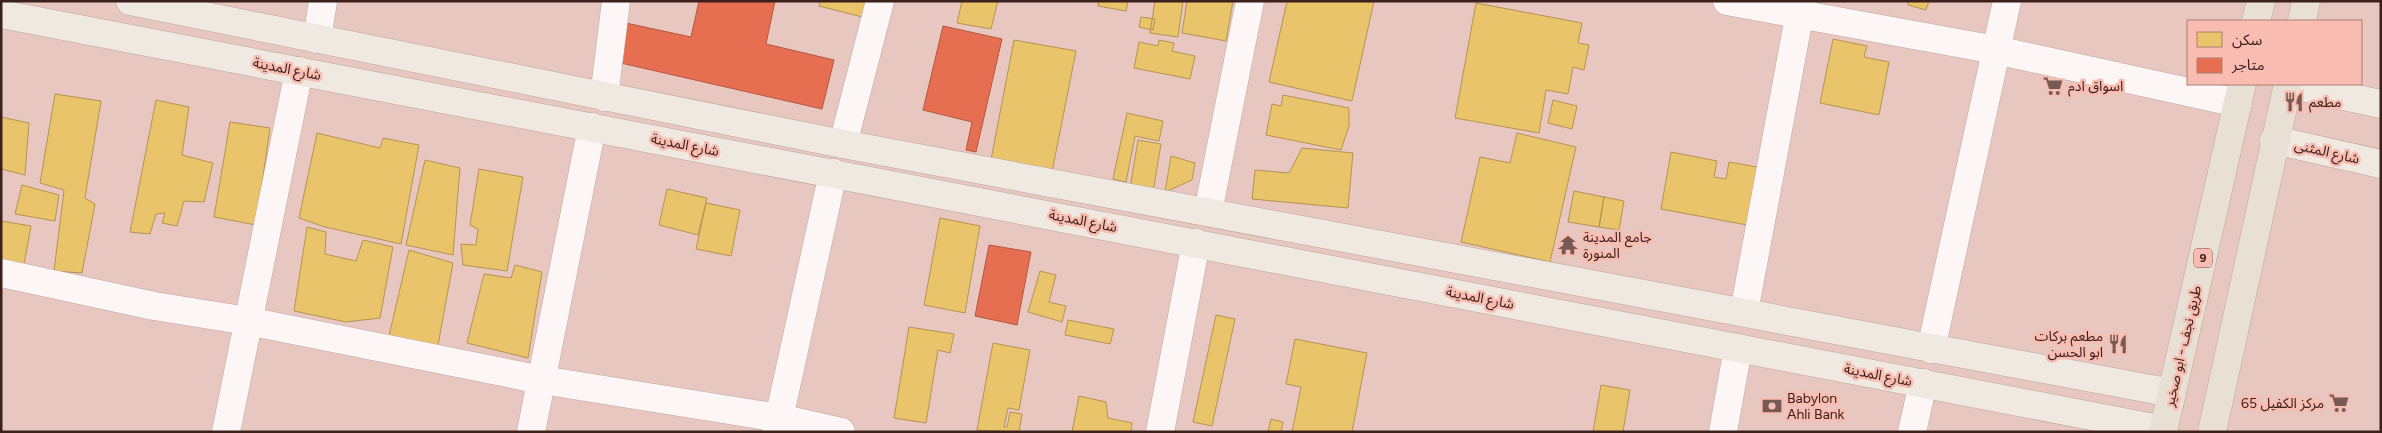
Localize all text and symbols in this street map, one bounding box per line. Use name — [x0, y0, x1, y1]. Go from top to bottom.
legend — [2187, 20, 2362, 85]
text: سكن — [2232, 31, 2263, 49]
street label: شارع المدينة — [251, 54, 323, 86]
text: متاجر — [2231, 56, 2265, 74]
supermarket icon: اسواق ادم — [2042, 75, 2064, 97]
place label: اسواق ادم — [2068, 78, 2123, 97]
restaurant icon: مطعم — [2283, 91, 2305, 113]
place label: مطعم — [2309, 94, 2341, 113]
street label: شارع المدينة — [649, 130, 721, 162]
street label: شارع المثنى — [2292, 136, 2361, 170]
street label: شارع المدينة — [1047, 206, 1119, 238]
place label: جامع المدينة المنورة — [1583, 229, 1652, 262]
temple icon: جامع المدينة المنورة — [1557, 234, 1579, 256]
road number: 9 — [2194, 248, 2212, 268]
street label: شارع المدينة — [1444, 283, 1516, 315]
street label: طريق نجف - ابو صخير — [2161, 284, 2206, 409]
place label: مطعم بركات ابو الحسن — [2035, 328, 2103, 361]
restaurant icon: مطعم بركات ابو الحسن — [2107, 333, 2129, 355]
street label: شارع المدينة — [1842, 360, 1914, 392]
place label: Babylon Ahli Bank — [1787, 390, 1845, 423]
supermarket icon: مركز الكفيل 65 — [2328, 392, 2350, 414]
bank icon: Babylon Ahli Bank — [1761, 395, 1783, 417]
place label: مركز الكفيل 65 — [2241, 395, 2324, 412]

